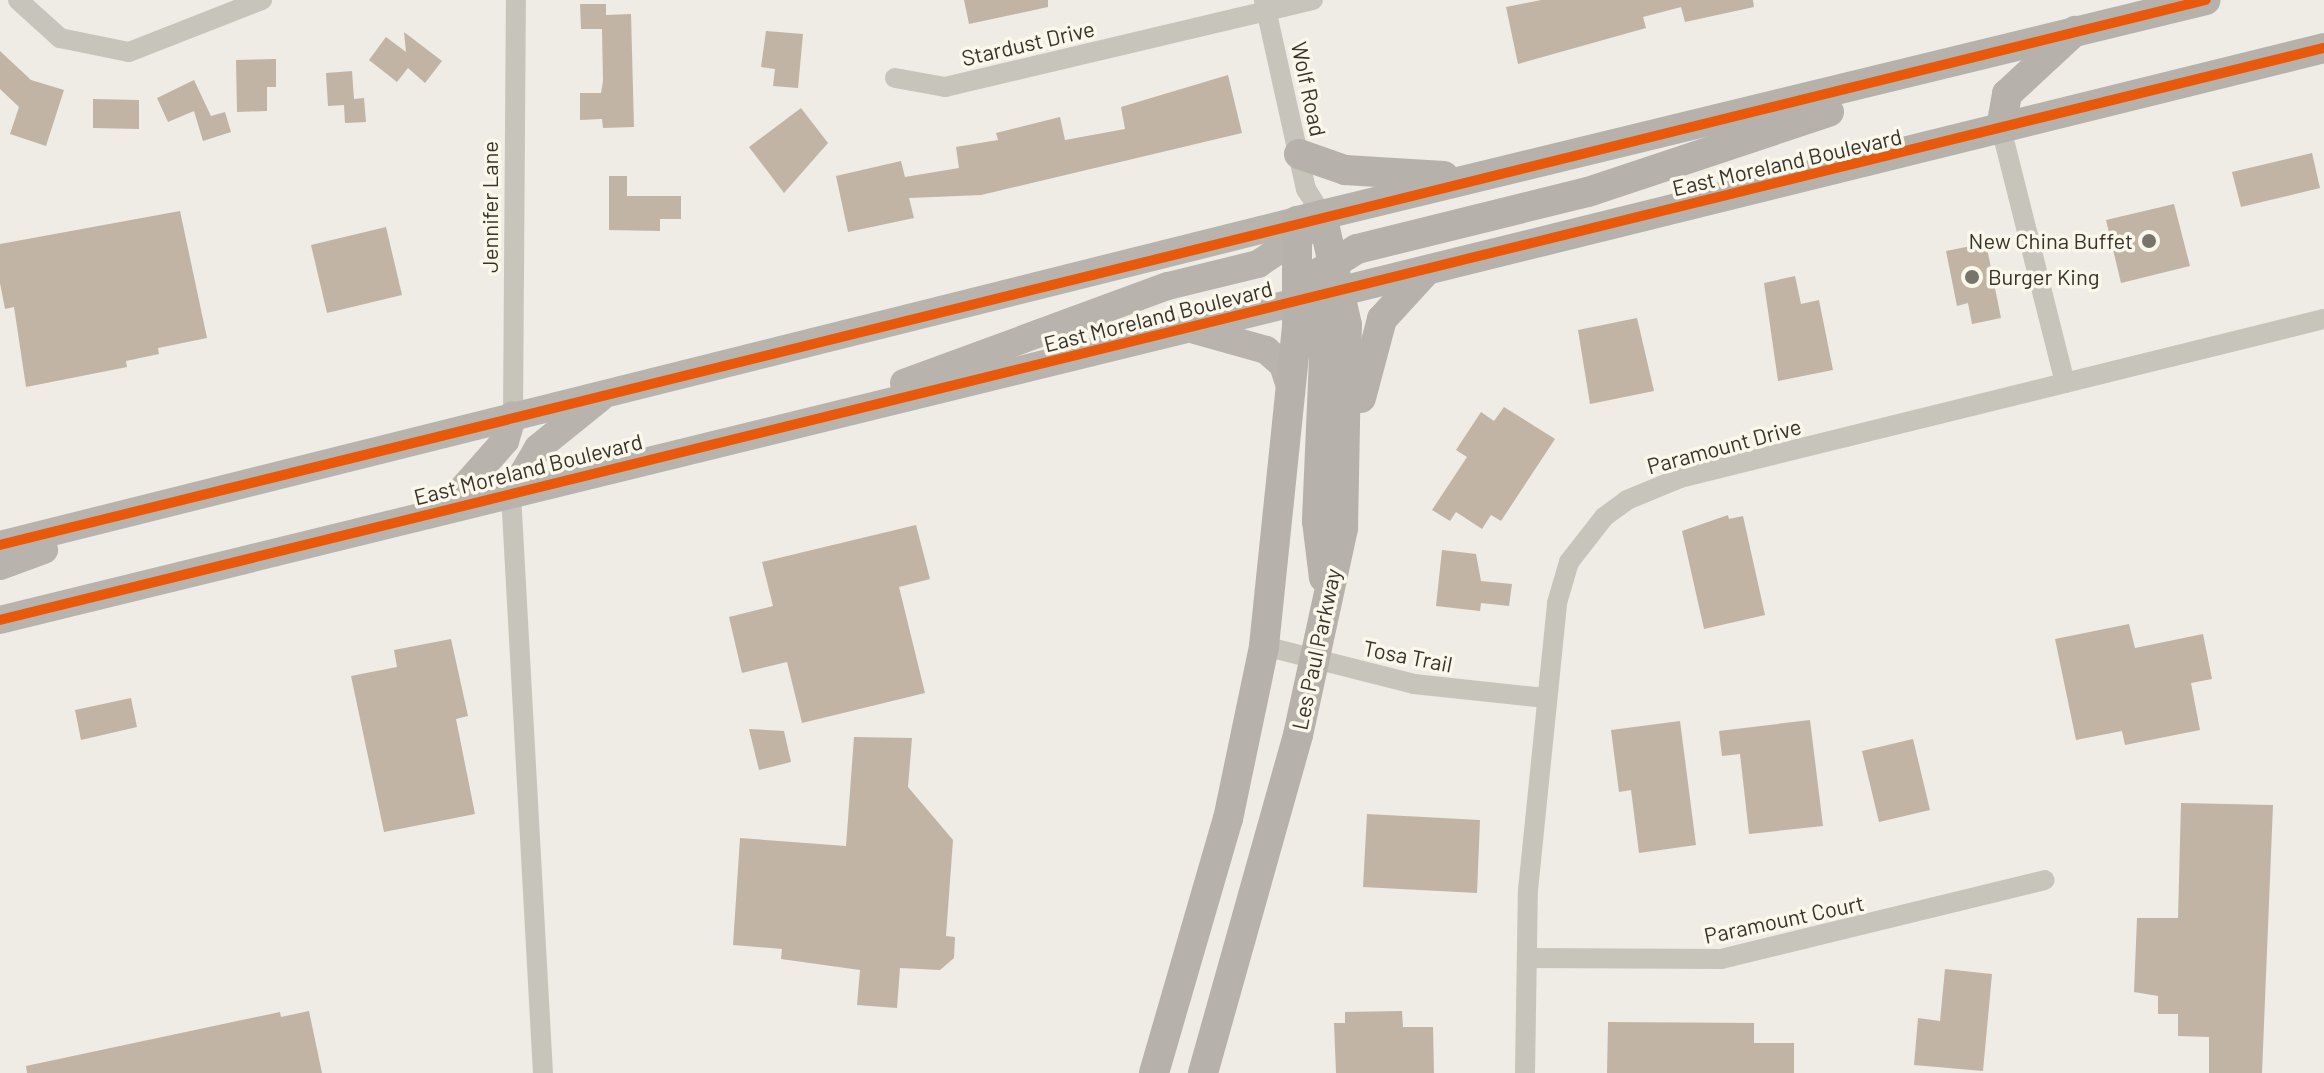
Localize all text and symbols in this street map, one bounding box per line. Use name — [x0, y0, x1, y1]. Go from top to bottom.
street label: Stardust Drive — [959, 15, 1097, 71]
street label: Wolf Road — [1286, 39, 1332, 139]
street label: East Moreland Boulevard — [1670, 123, 1904, 201]
street label: Jennifer Lane — [477, 141, 503, 273]
place label: New China Buffet — [1969, 228, 2133, 254]
marker: New China Buffet — [2140, 232, 2158, 250]
place label: Burger King — [1988, 264, 2100, 290]
marker: Burger King — [1963, 268, 1981, 286]
street label: East Moreland Boulevard — [1041, 275, 1275, 357]
street label: Paramount Drive — [1644, 413, 1804, 479]
street label: East Moreland Boulevard — [411, 428, 645, 510]
street label: Les Paul Parkway — [1286, 566, 1346, 732]
street label: Tosa Trail — [1361, 634, 1455, 678]
street label: Paramount Court — [1702, 889, 1866, 949]

